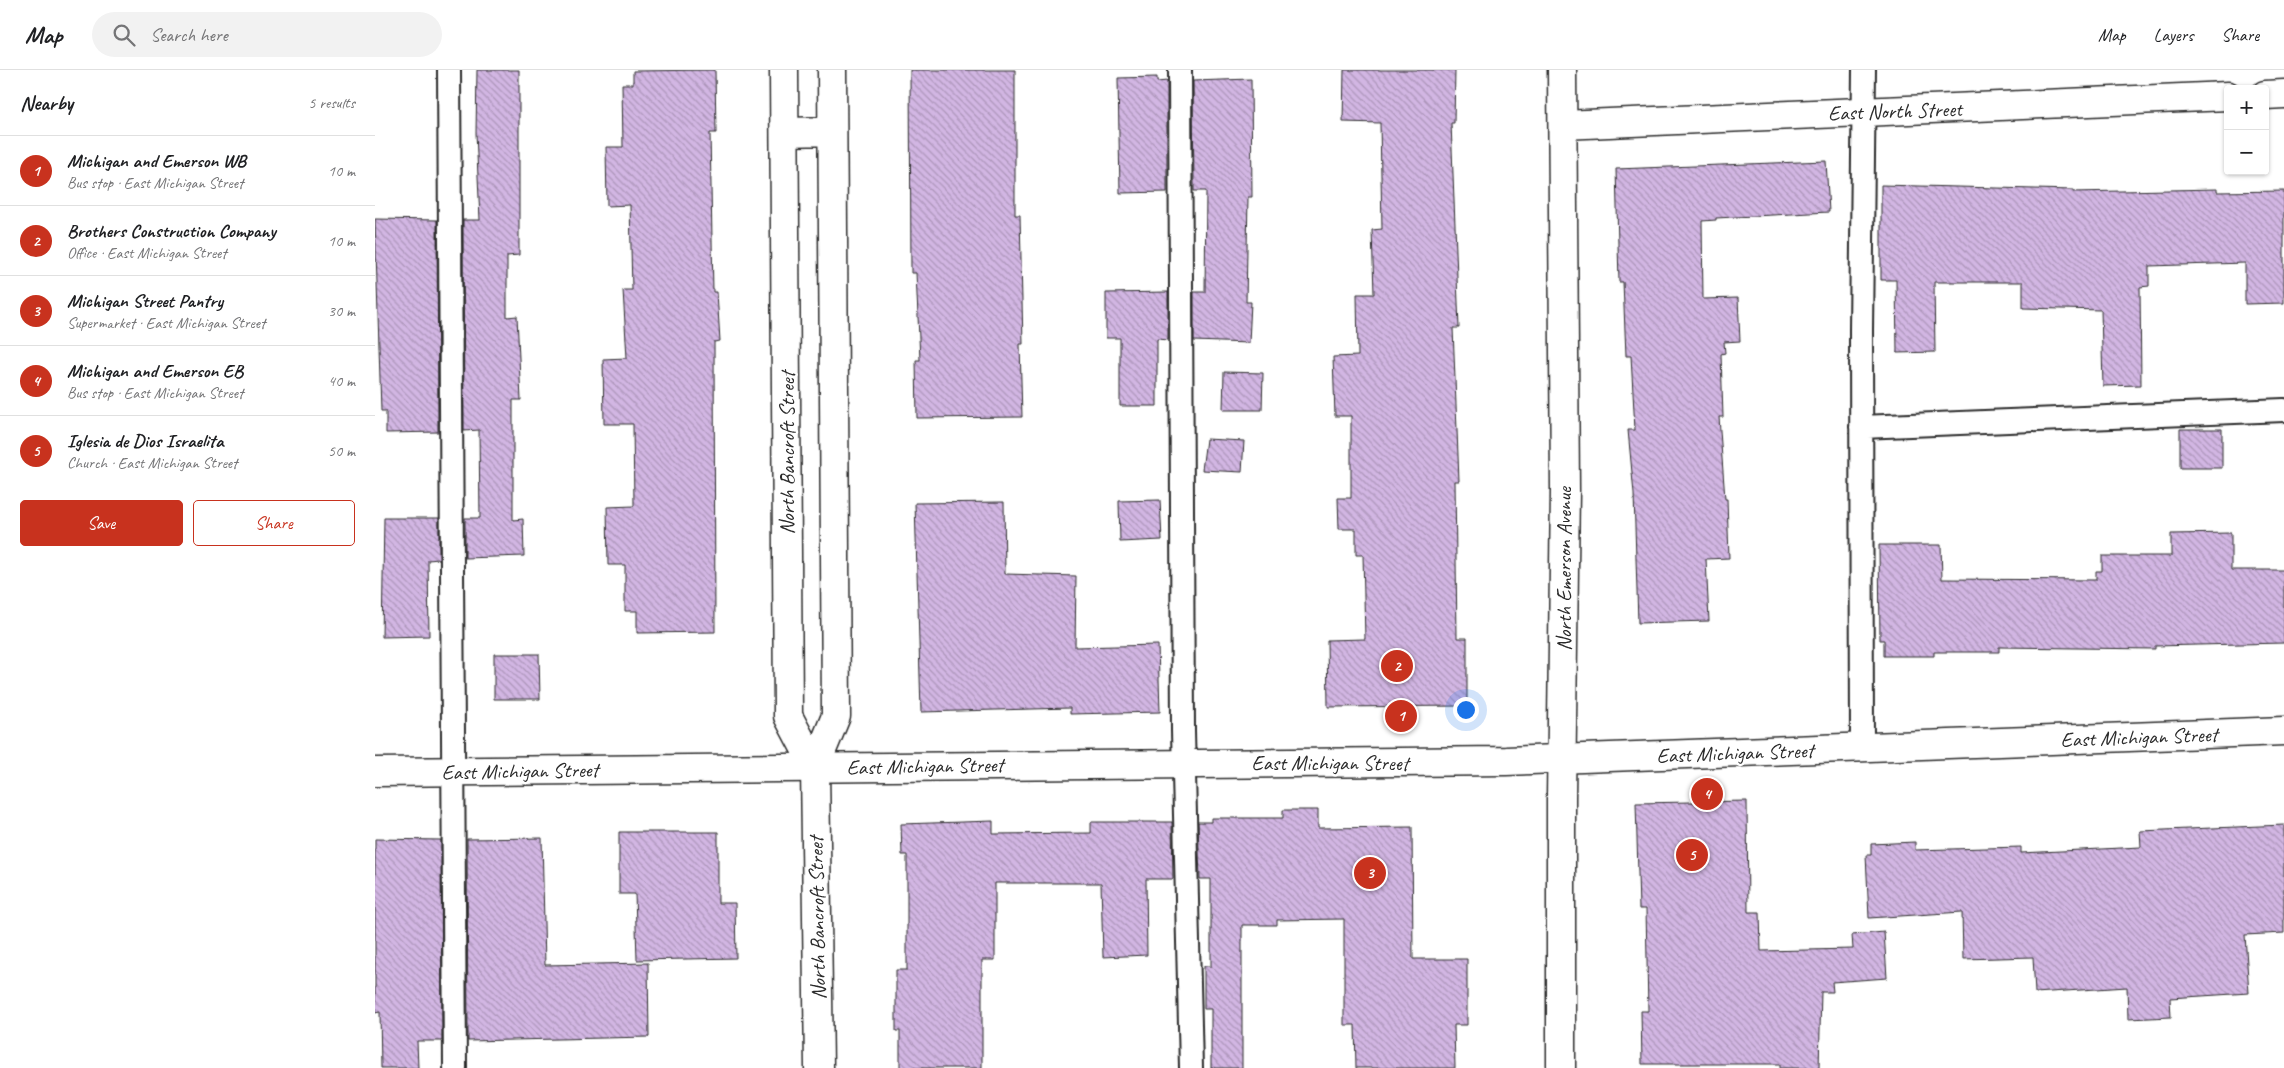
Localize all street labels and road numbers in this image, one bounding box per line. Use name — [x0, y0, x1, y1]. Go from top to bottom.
street label: East North Street — [1828, 96, 1964, 126]
street label: North Bancroft Street — [774, 368, 800, 535]
street label: North Emerson Avenue — [1551, 486, 1577, 651]
street label: East Michigan Street — [2060, 721, 2221, 753]
street label: East Michigan Street — [1656, 737, 1817, 769]
street label: East Michigan Street — [1252, 750, 1412, 776]
street label: East Michigan Street — [846, 752, 1007, 780]
street label: East Michigan Street — [441, 757, 602, 785]
street label: North Bancroft Street — [803, 833, 831, 1000]

